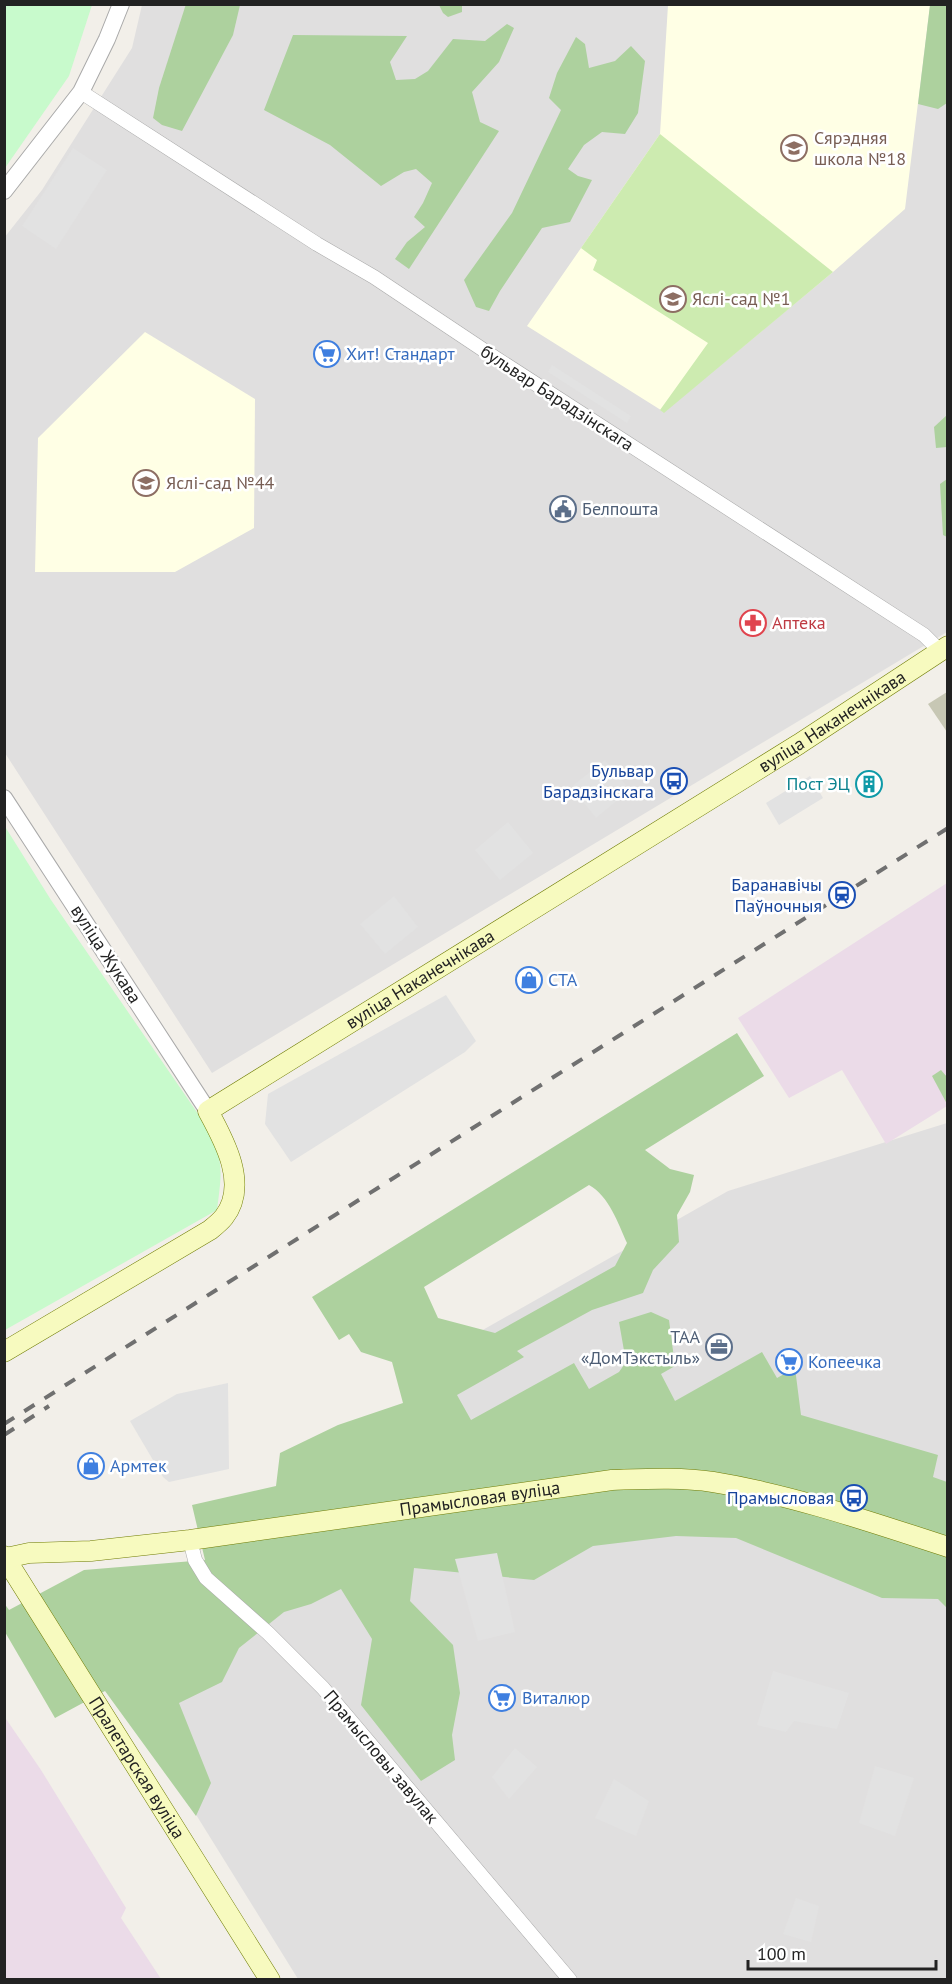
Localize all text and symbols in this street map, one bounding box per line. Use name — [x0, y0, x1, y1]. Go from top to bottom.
place label: Сярэдняя школа №18 — [814, 126, 906, 170]
school or university icon: Сярэдняя школа №18 — [779, 133, 809, 163]
school or university icon: Яслі-сад №1 — [658, 284, 688, 314]
place label: Яслі-сад №1 — [692, 287, 791, 310]
supermarket icon: Хит! Стандарт — [312, 339, 342, 369]
street label: бульвар Барадзінскага — [476, 339, 638, 456]
place label: Хит! Стандарт — [346, 342, 456, 365]
school or university icon: Яслі-сад №44 — [131, 468, 161, 498]
place label: Яслі-сад №44 — [166, 471, 275, 494]
public building icon: Белпошта — [548, 494, 578, 524]
place label: Белпошта — [582, 497, 658, 520]
pharmacy icon: Аптека — [738, 608, 768, 638]
place label: Аптека — [772, 611, 826, 634]
street label: вуліца Наканечнікава — [754, 665, 910, 777]
place label: Бульвар Барадзінскага — [543, 759, 654, 803]
bus stop icon: Бульвар Барадзінскага — [659, 766, 689, 796]
building icon: Пост ЭЦ — [854, 769, 884, 799]
place label: Пост ЭЦ — [786, 772, 850, 795]
place label: Баранавічы Паўночныя — [731, 873, 822, 917]
station icon: Баранавічы Паўночныя — [827, 880, 857, 910]
street label: вуліца Жукава — [66, 900, 147, 1007]
street label: вуліца Наканечнікава — [341, 924, 499, 1034]
shop icon: СТА — [514, 965, 544, 995]
place label: СТА — [548, 968, 578, 991]
place label: ТАА «ДомТэкстыль» — [581, 1325, 700, 1369]
office icon: ТАА «ДомТэкстыль» — [704, 1332, 734, 1362]
supermarket icon: Копеечка — [774, 1347, 804, 1377]
place label: Копеечка — [808, 1350, 882, 1373]
shop icon: Армтек — [76, 1451, 106, 1481]
place label: Армтек — [110, 1454, 167, 1477]
street label: Прамысловая вуліца — [398, 1475, 562, 1521]
bus stop icon: Прамысловая — [839, 1483, 869, 1513]
place label: Прамысловая — [727, 1486, 834, 1509]
supermarket icon: Виталюр — [487, 1683, 517, 1713]
street label: Прамысловы завулак — [319, 1685, 444, 1828]
place label: Виталюр — [522, 1686, 590, 1709]
street label: Пралетарская вуліца — [84, 1692, 190, 1843]
scale bar — [748, 1933, 936, 1971]
text: 100 m — [757, 1942, 806, 1965]

